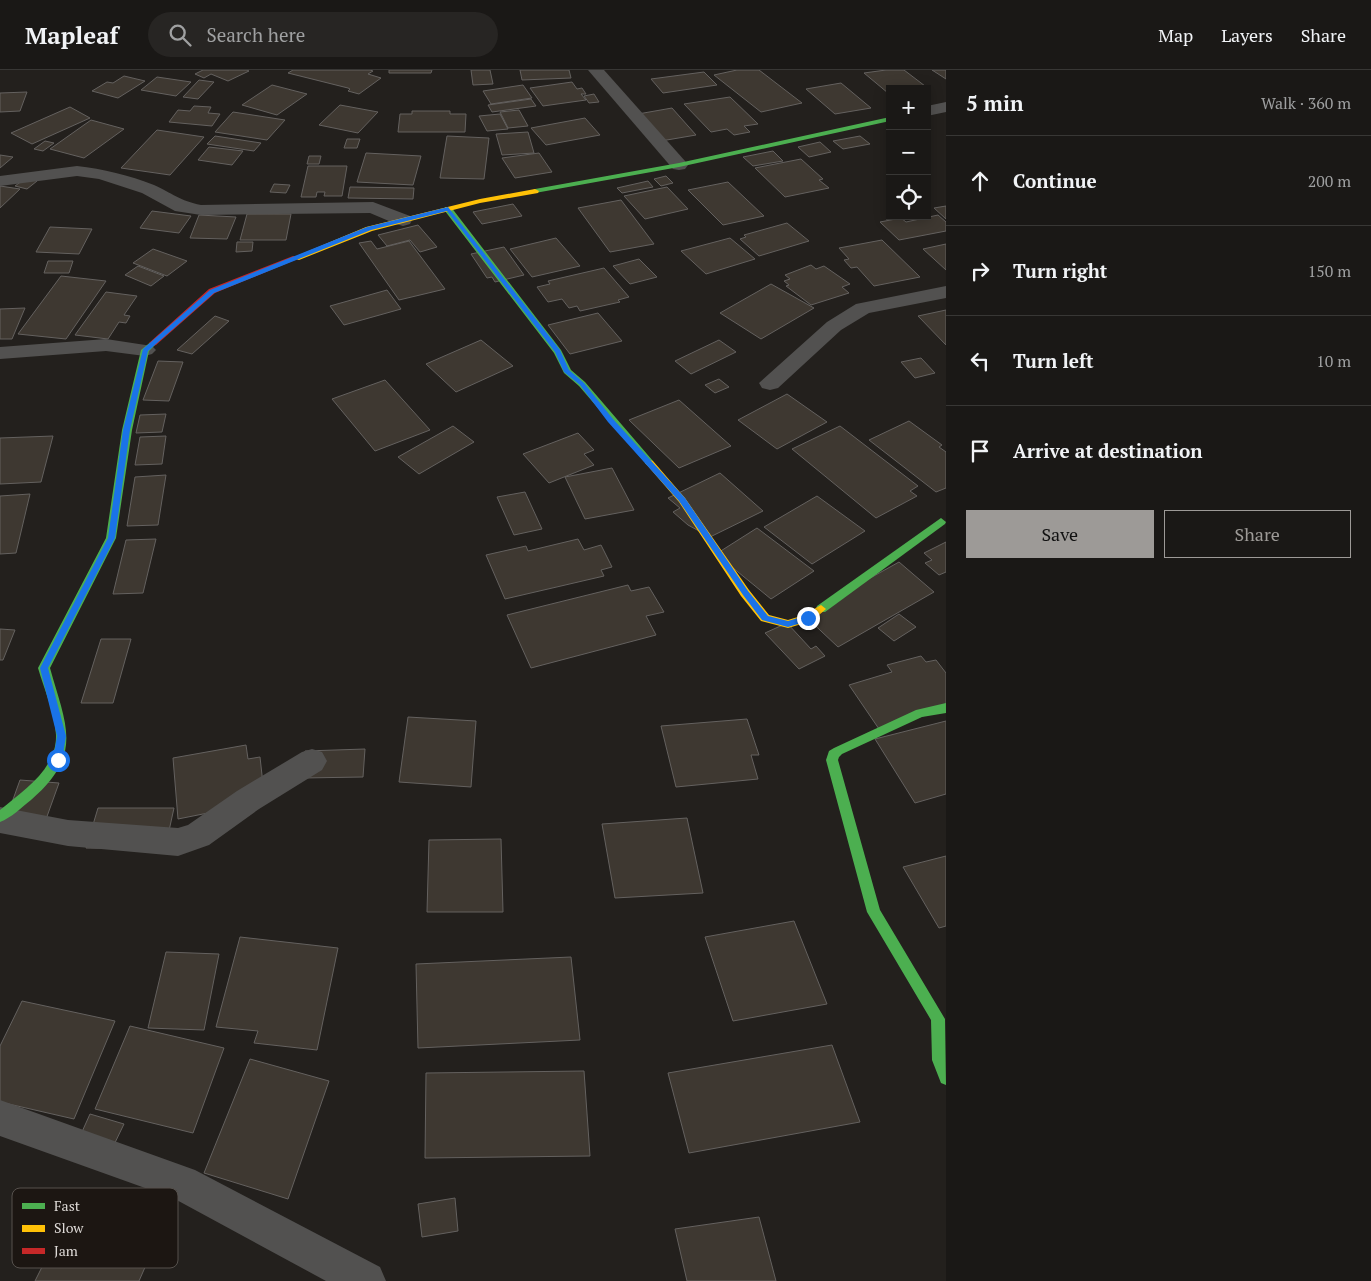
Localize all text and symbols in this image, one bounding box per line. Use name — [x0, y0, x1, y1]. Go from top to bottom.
search box — [148, 12, 498, 57]
text: Mapleaf — [25, 19, 118, 51]
icon: search — [166, 21, 194, 49]
text: Search here — [206, 22, 305, 47]
text: Map — [1158, 23, 1193, 47]
text: Layers — [1221, 23, 1273, 47]
text: Share — [1301, 23, 1346, 47]
map controls — [886, 85, 931, 220]
button: + — [886, 85, 931, 130]
text: 5 min — [966, 89, 1023, 117]
text: Walk · 360 m — [1261, 92, 1351, 114]
button: − — [886, 130, 931, 175]
icon: ahead — [966, 167, 994, 195]
text: Continue — [1013, 168, 1097, 193]
text: 200 m — [1308, 170, 1351, 192]
button: locate — [886, 175, 931, 220]
icon: right — [966, 257, 994, 285]
text: Turn right — [1013, 258, 1107, 283]
text: 150 m — [1308, 260, 1351, 282]
icon: left — [966, 347, 994, 375]
text: Turn left — [1013, 348, 1094, 373]
text: 10 m — [1316, 350, 1351, 372]
icon: arrive — [966, 437, 994, 465]
text: Arrive at destination — [1013, 438, 1202, 463]
button: Save — [966, 510, 1154, 558]
button: Share — [1164, 510, 1351, 558]
route end — [797, 607, 820, 630]
route start — [47, 749, 70, 772]
legend — [12, 1188, 178, 1268]
text: Fast — [54, 1196, 81, 1215]
text: Slow — [54, 1218, 84, 1237]
text: Jam — [54, 1241, 78, 1260]

